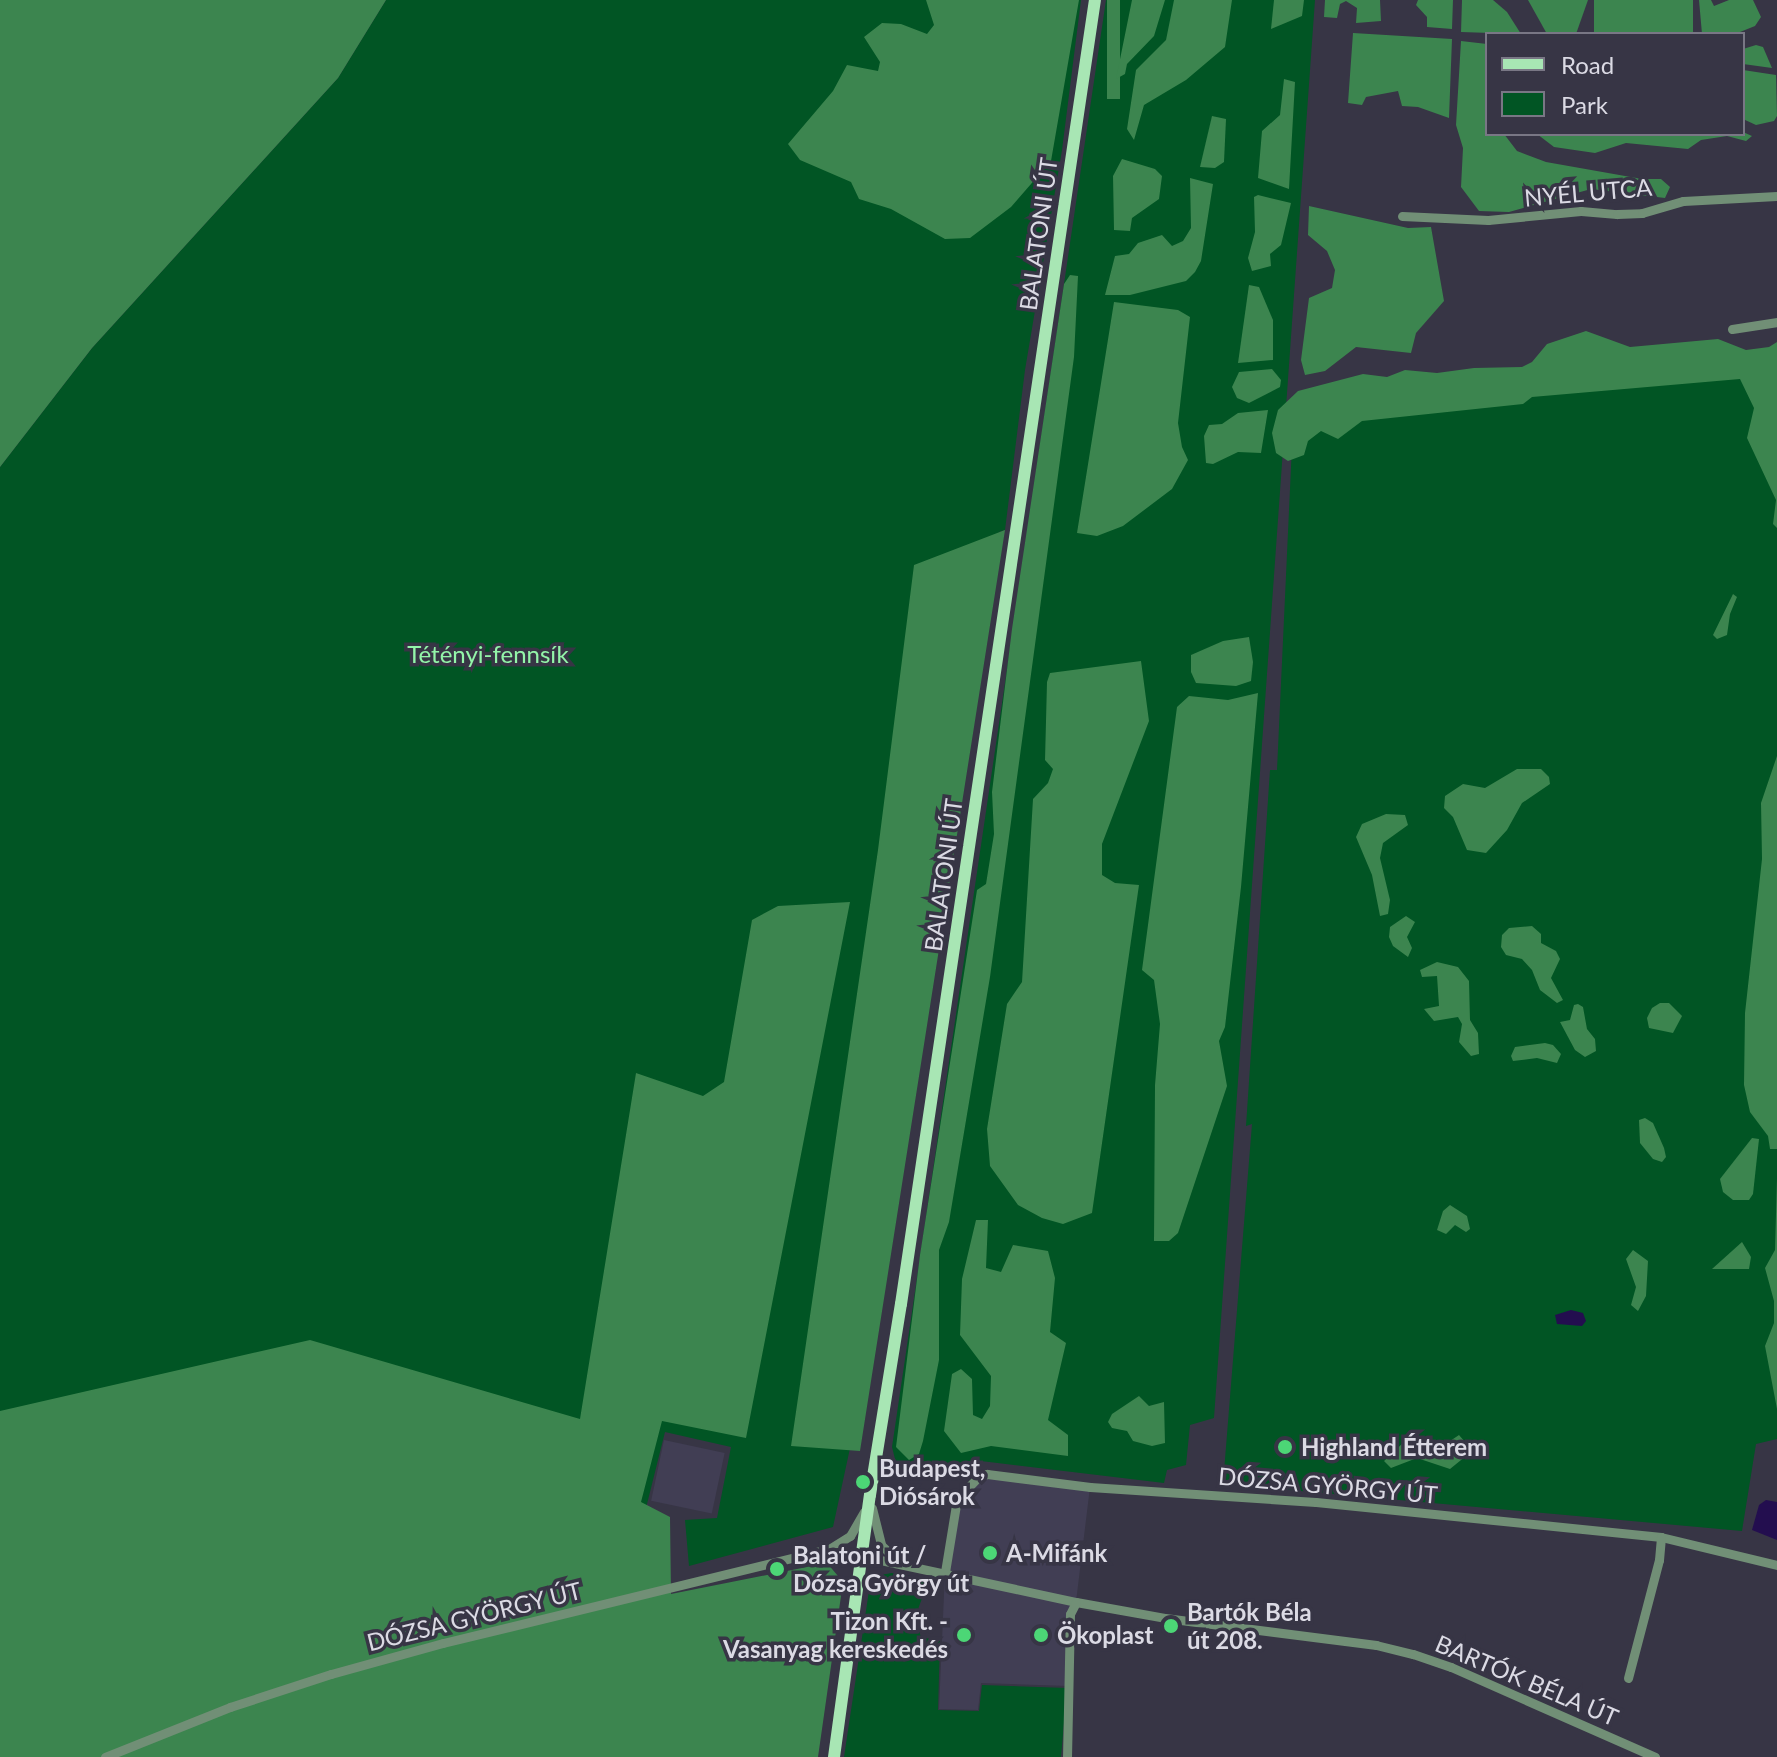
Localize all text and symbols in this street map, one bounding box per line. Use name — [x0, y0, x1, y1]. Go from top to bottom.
legend — [1485, 32, 1745, 136]
text: Road — [1561, 50, 1614, 79]
text: Park — [1561, 90, 1608, 119]
street label: BALATONI ÚT — [1013, 156, 1063, 312]
street label: NYÉL UTCA — [1523, 172, 1653, 212]
park label: Tétényi-fennsík — [407, 640, 569, 668]
street label: BALATONI ÚT — [918, 797, 968, 953]
place label: Highland Étterem — [1301, 1433, 1487, 1461]
marker: Highland Étterem — [1276, 1438, 1294, 1456]
place label: Budapest, Diósárok — [879, 1454, 985, 1510]
street label: DÓZSA GYÖRGY ÚT — [1216, 1461, 1440, 1509]
marker: Budapest, Diósárok — [854, 1473, 872, 1491]
place label: A-Mifánk — [1006, 1539, 1107, 1567]
place label: Balatoni út / Dózsa György út — [793, 1541, 970, 1597]
marker: A-Mifánk — [981, 1544, 999, 1562]
marker: Balatoni út / Dózsa György út — [768, 1560, 786, 1578]
street label: DÓZSA GYÖRGY ÚT — [363, 1575, 585, 1657]
place label: Bartók Béla út 208. — [1187, 1598, 1312, 1654]
place label: Tizon Kft. - Vasanyag kereskedés — [723, 1607, 948, 1663]
marker: Bartók Béla út 208. — [1162, 1617, 1180, 1635]
place label: Ökoplast — [1057, 1621, 1153, 1649]
marker: Tizon Kft. - Vasanyag kereskedés — [955, 1626, 973, 1644]
marker: Ökoplast — [1032, 1626, 1050, 1644]
street label: BARTÓK BÉLA ÚT — [1431, 1628, 1623, 1732]

